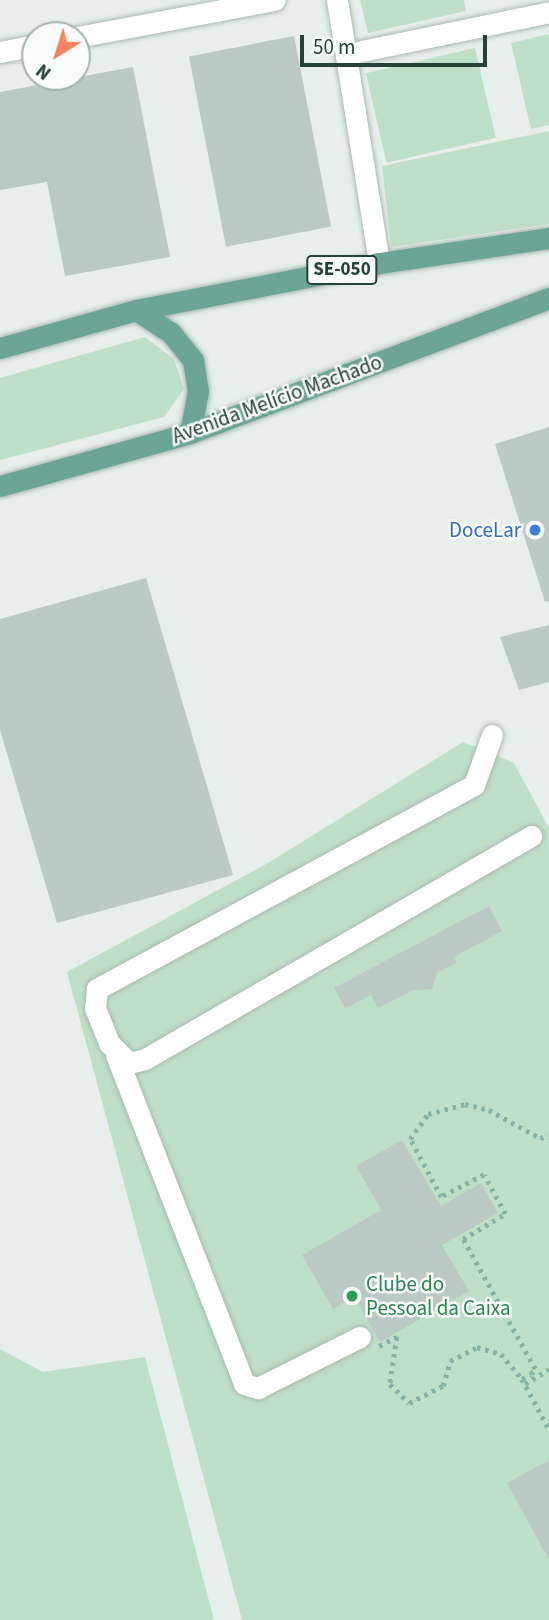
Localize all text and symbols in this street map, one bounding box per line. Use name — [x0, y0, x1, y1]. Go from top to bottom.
north arrow — [21, 21, 91, 91]
scale bar — [304, 21, 491, 65]
text: 50 m — [313, 32, 355, 62]
text: N — [31, 57, 57, 86]
road number: SE-050 — [305, 254, 379, 286]
street label: Avenida Melício Machado — [169, 349, 385, 449]
place label: DoceLar — [449, 517, 521, 543]
marker: DoceLar — [527, 522, 543, 538]
place label: Clube do Pessoal da Caixa — [366, 1271, 511, 1321]
marker: Clube do Pessoal da Caixa — [344, 1288, 360, 1304]

